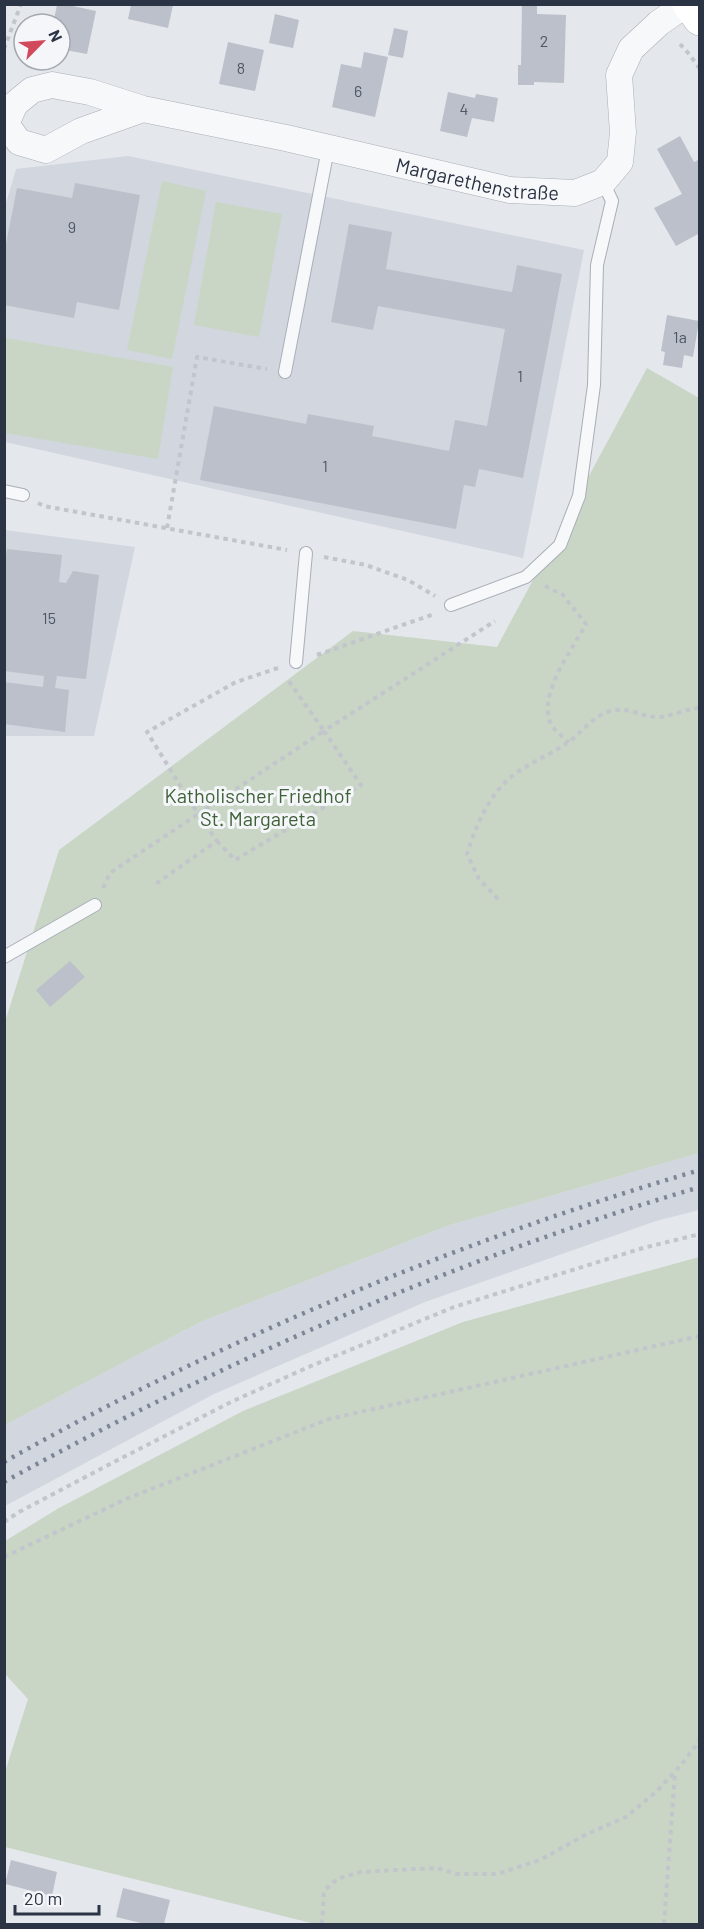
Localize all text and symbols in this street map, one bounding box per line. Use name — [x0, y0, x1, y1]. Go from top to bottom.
north arrow — [12, 12, 72, 72]
text: N — [45, 27, 67, 44]
house number: 2 — [540, 31, 548, 50]
house number: 8 — [237, 58, 245, 77]
house number: 6 — [354, 81, 362, 100]
house number: 4 — [460, 99, 468, 118]
street label: Margarethenstraße — [394, 152, 560, 204]
house number: 9 — [68, 217, 76, 236]
house number: 1a — [673, 327, 687, 346]
house number: 1 — [517, 366, 523, 385]
house number: 1 — [322, 456, 328, 475]
house number: 15 — [42, 608, 56, 627]
park label: Katholischer Friedhof St. Margareta — [164, 783, 352, 830]
scale bar — [15, 1878, 99, 1916]
text: 20 m — [24, 1887, 62, 1909]

